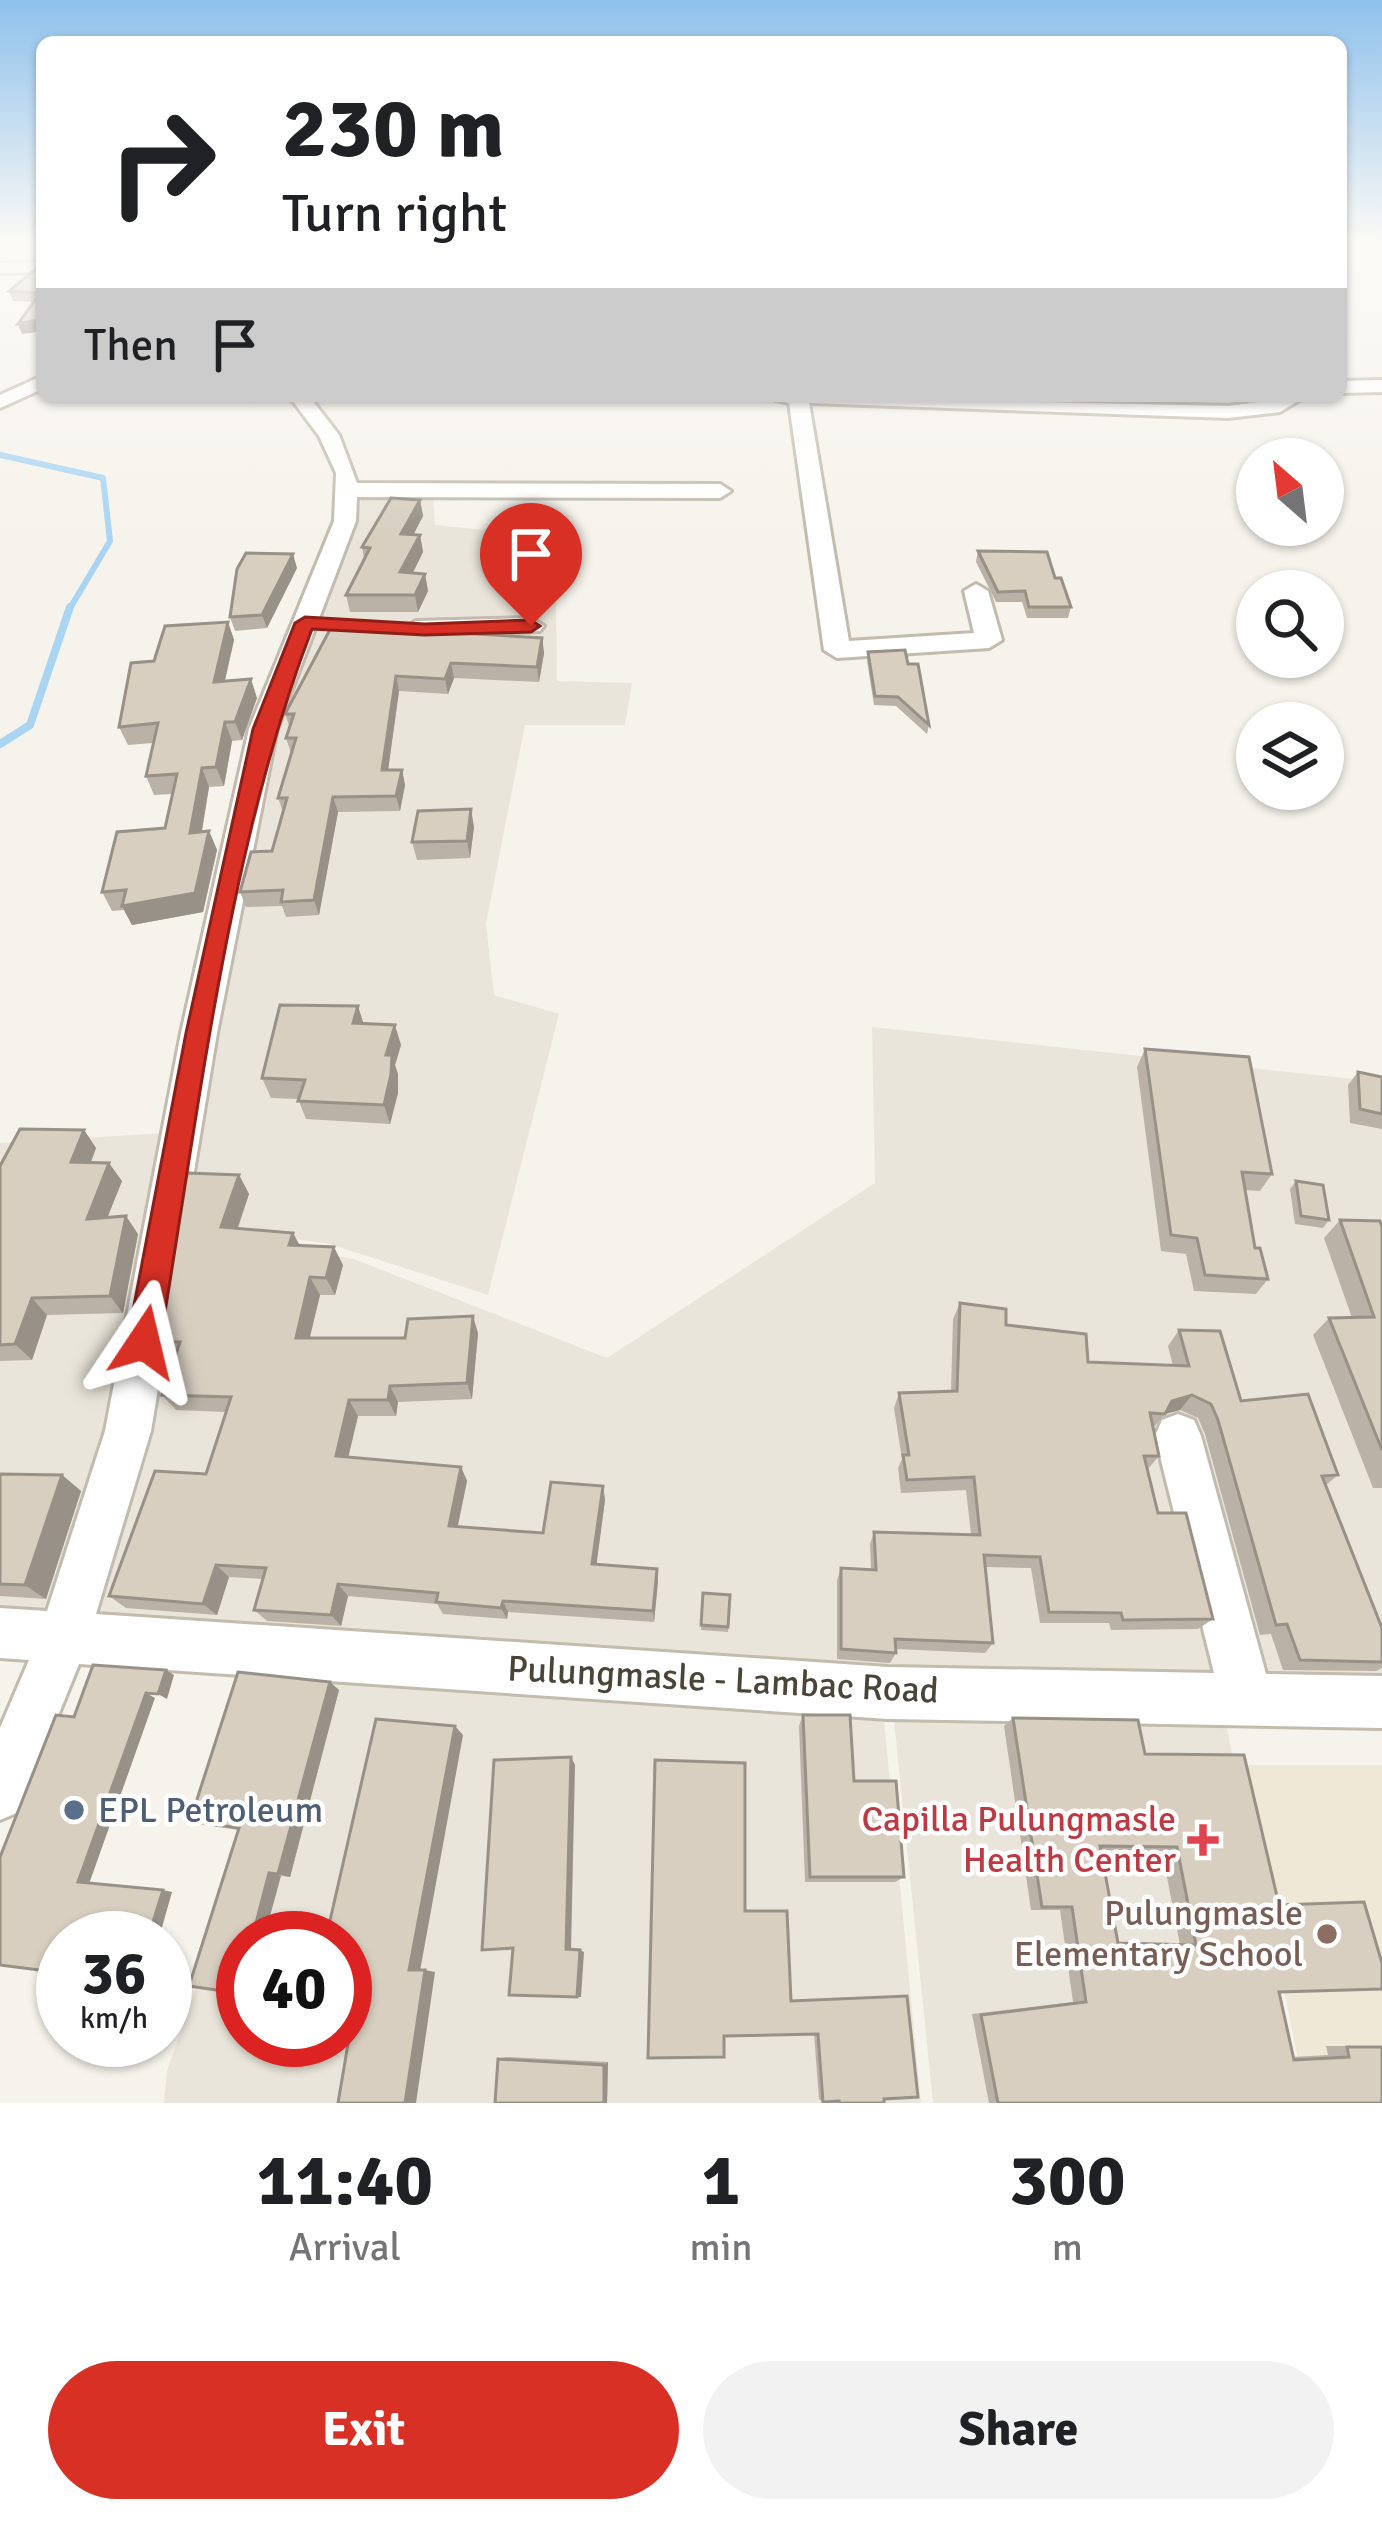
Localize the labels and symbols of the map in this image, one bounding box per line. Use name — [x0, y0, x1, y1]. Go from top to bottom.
north arrow — [1236, 438, 1344, 546]
pin — [480, 503, 582, 626]
position arrow — [81, 1279, 207, 1405]
street label: Pulungmasle - Lambac Road — [506, 1646, 940, 1714]
place label: EPL Petroleum — [98, 1788, 323, 1833]
marker: EPL Petroleum — [61, 1797, 87, 1823]
place label: Capilla Pulungmasle Health Center — [861, 1797, 1177, 1883]
marker: Capilla Pulungmasle Health Center — [1187, 1824, 1219, 1856]
place label: Pulungmasle Elementary School — [1014, 1891, 1303, 1977]
speed limit sign: 40 — [216, 1911, 372, 2067]
marker: Pulungmasle Elementary School — [1314, 1921, 1340, 1947]

